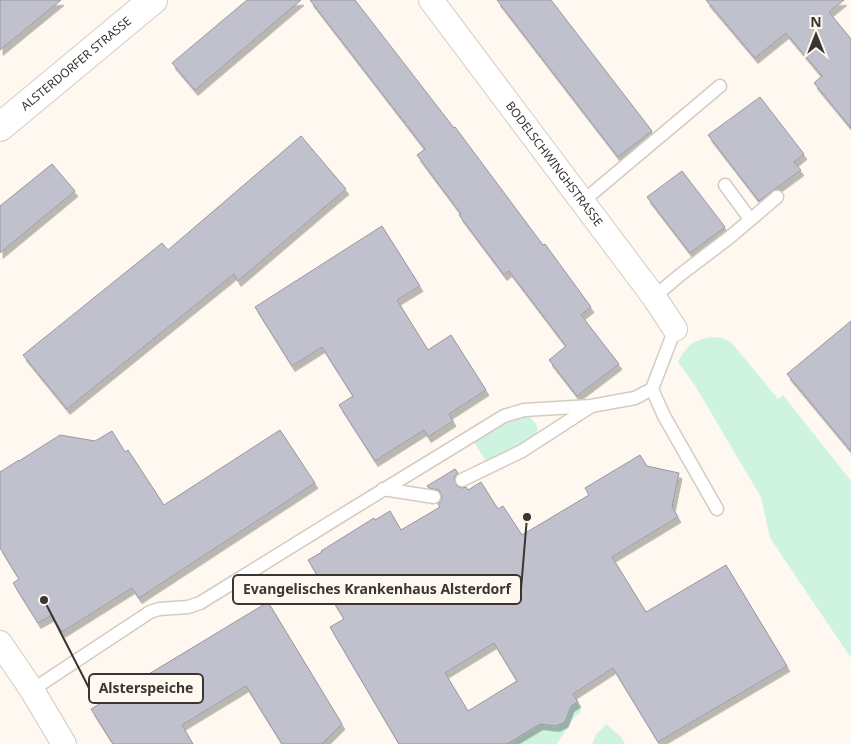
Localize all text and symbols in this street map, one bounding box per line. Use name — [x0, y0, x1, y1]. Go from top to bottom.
north arrow — [791, 10, 841, 60]
text: N — [810, 12, 822, 31]
street label: ALSTERDORFER STRASSE — [17, 13, 135, 114]
street label: BODELSCHWINGHSTRASSE — [502, 98, 607, 230]
callout: Evangelisches Krankenhaus Alsterdorf — [233, 575, 521, 604]
text: Evangelisches Krankenhaus Alsterdorf — [243, 579, 513, 598]
callout: Alsterspeiche — [89, 674, 203, 703]
text: Alsterspeiche — [99, 678, 193, 697]

